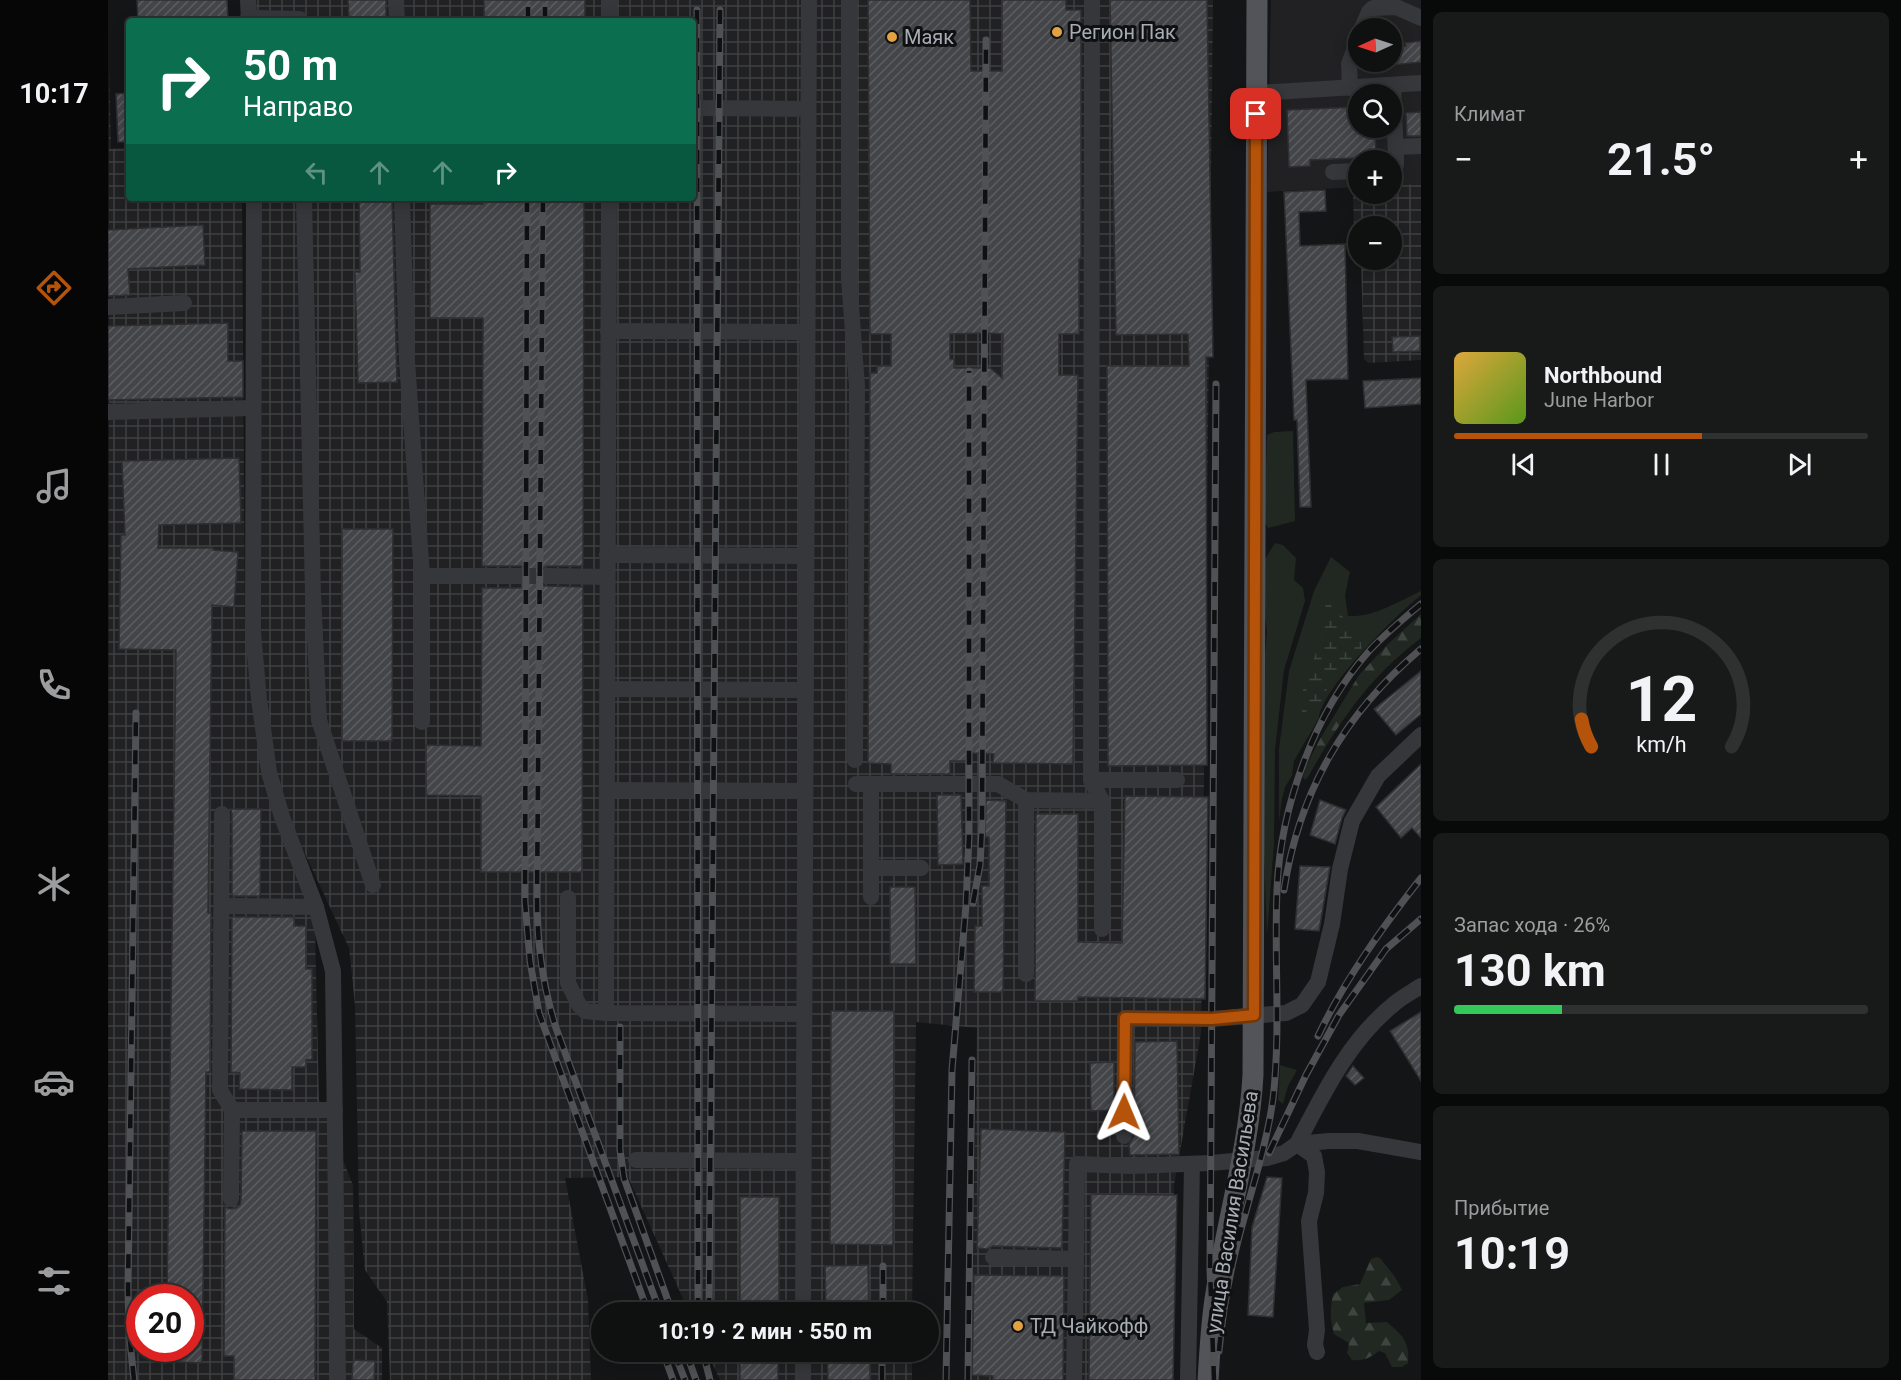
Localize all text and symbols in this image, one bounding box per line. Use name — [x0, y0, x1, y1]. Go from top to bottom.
north arrow — [1348, 18, 1402, 72]
map controls — [1348, 18, 1402, 270]
place label: Регион Пак — [1069, 20, 1176, 44]
place label: Маяк — [904, 25, 954, 49]
marker: Регион Пак — [1050, 25, 1064, 39]
marker: Маяк — [885, 30, 899, 44]
text: 50 m — [243, 41, 338, 90]
icon: right — [144, 42, 222, 120]
text: 10:17 — [19, 78, 89, 110]
button: search — [1348, 84, 1402, 138]
pin — [1230, 88, 1281, 139]
text: Направо — [243, 91, 353, 123]
icon: arrive — [1239, 97, 1272, 130]
text: Климат — [1454, 102, 1525, 126]
text: 21.5° — [1607, 133, 1715, 186]
text: − — [1454, 140, 1473, 179]
text: + — [1849, 140, 1868, 179]
button: + — [1348, 150, 1402, 204]
icon: left — [300, 156, 333, 189]
icon: ahead — [363, 156, 396, 189]
icon: ahead — [426, 156, 459, 189]
icon: right — [489, 156, 522, 189]
button: − — [1348, 216, 1402, 270]
icon: directions — [33, 267, 75, 309]
text: Northbound — [1544, 363, 1662, 388]
text: June Harbor — [1544, 388, 1654, 412]
icon: previous — [1507, 448, 1540, 481]
icon: pause — [1645, 448, 1678, 481]
icon: next — [1783, 448, 1816, 481]
icon: music — [33, 465, 75, 507]
text: 12 — [1625, 663, 1697, 736]
icon: phone — [33, 664, 75, 706]
text: km/h — [1636, 732, 1686, 757]
icon: climate — [33, 863, 75, 905]
text: Запас хода · 26% — [1454, 913, 1610, 937]
text: 130 km — [1454, 944, 1606, 997]
icon: car — [33, 1061, 75, 1103]
position arrow — [1092, 1080, 1156, 1144]
street label: улица Василия Васильева — [1201, 1089, 1263, 1335]
text: Прибытие — [1454, 1196, 1549, 1220]
text: 10:19 — [1454, 1227, 1570, 1280]
icon: filters — [33, 1260, 75, 1302]
speed limit sign: 20 — [126, 1284, 204, 1362]
place label: ТД Чайкофф — [1030, 1314, 1148, 1338]
text: 10:19 · 2 мин · 550 m — [658, 1319, 872, 1344]
marker: ТД Чайкофф — [1011, 1319, 1025, 1333]

